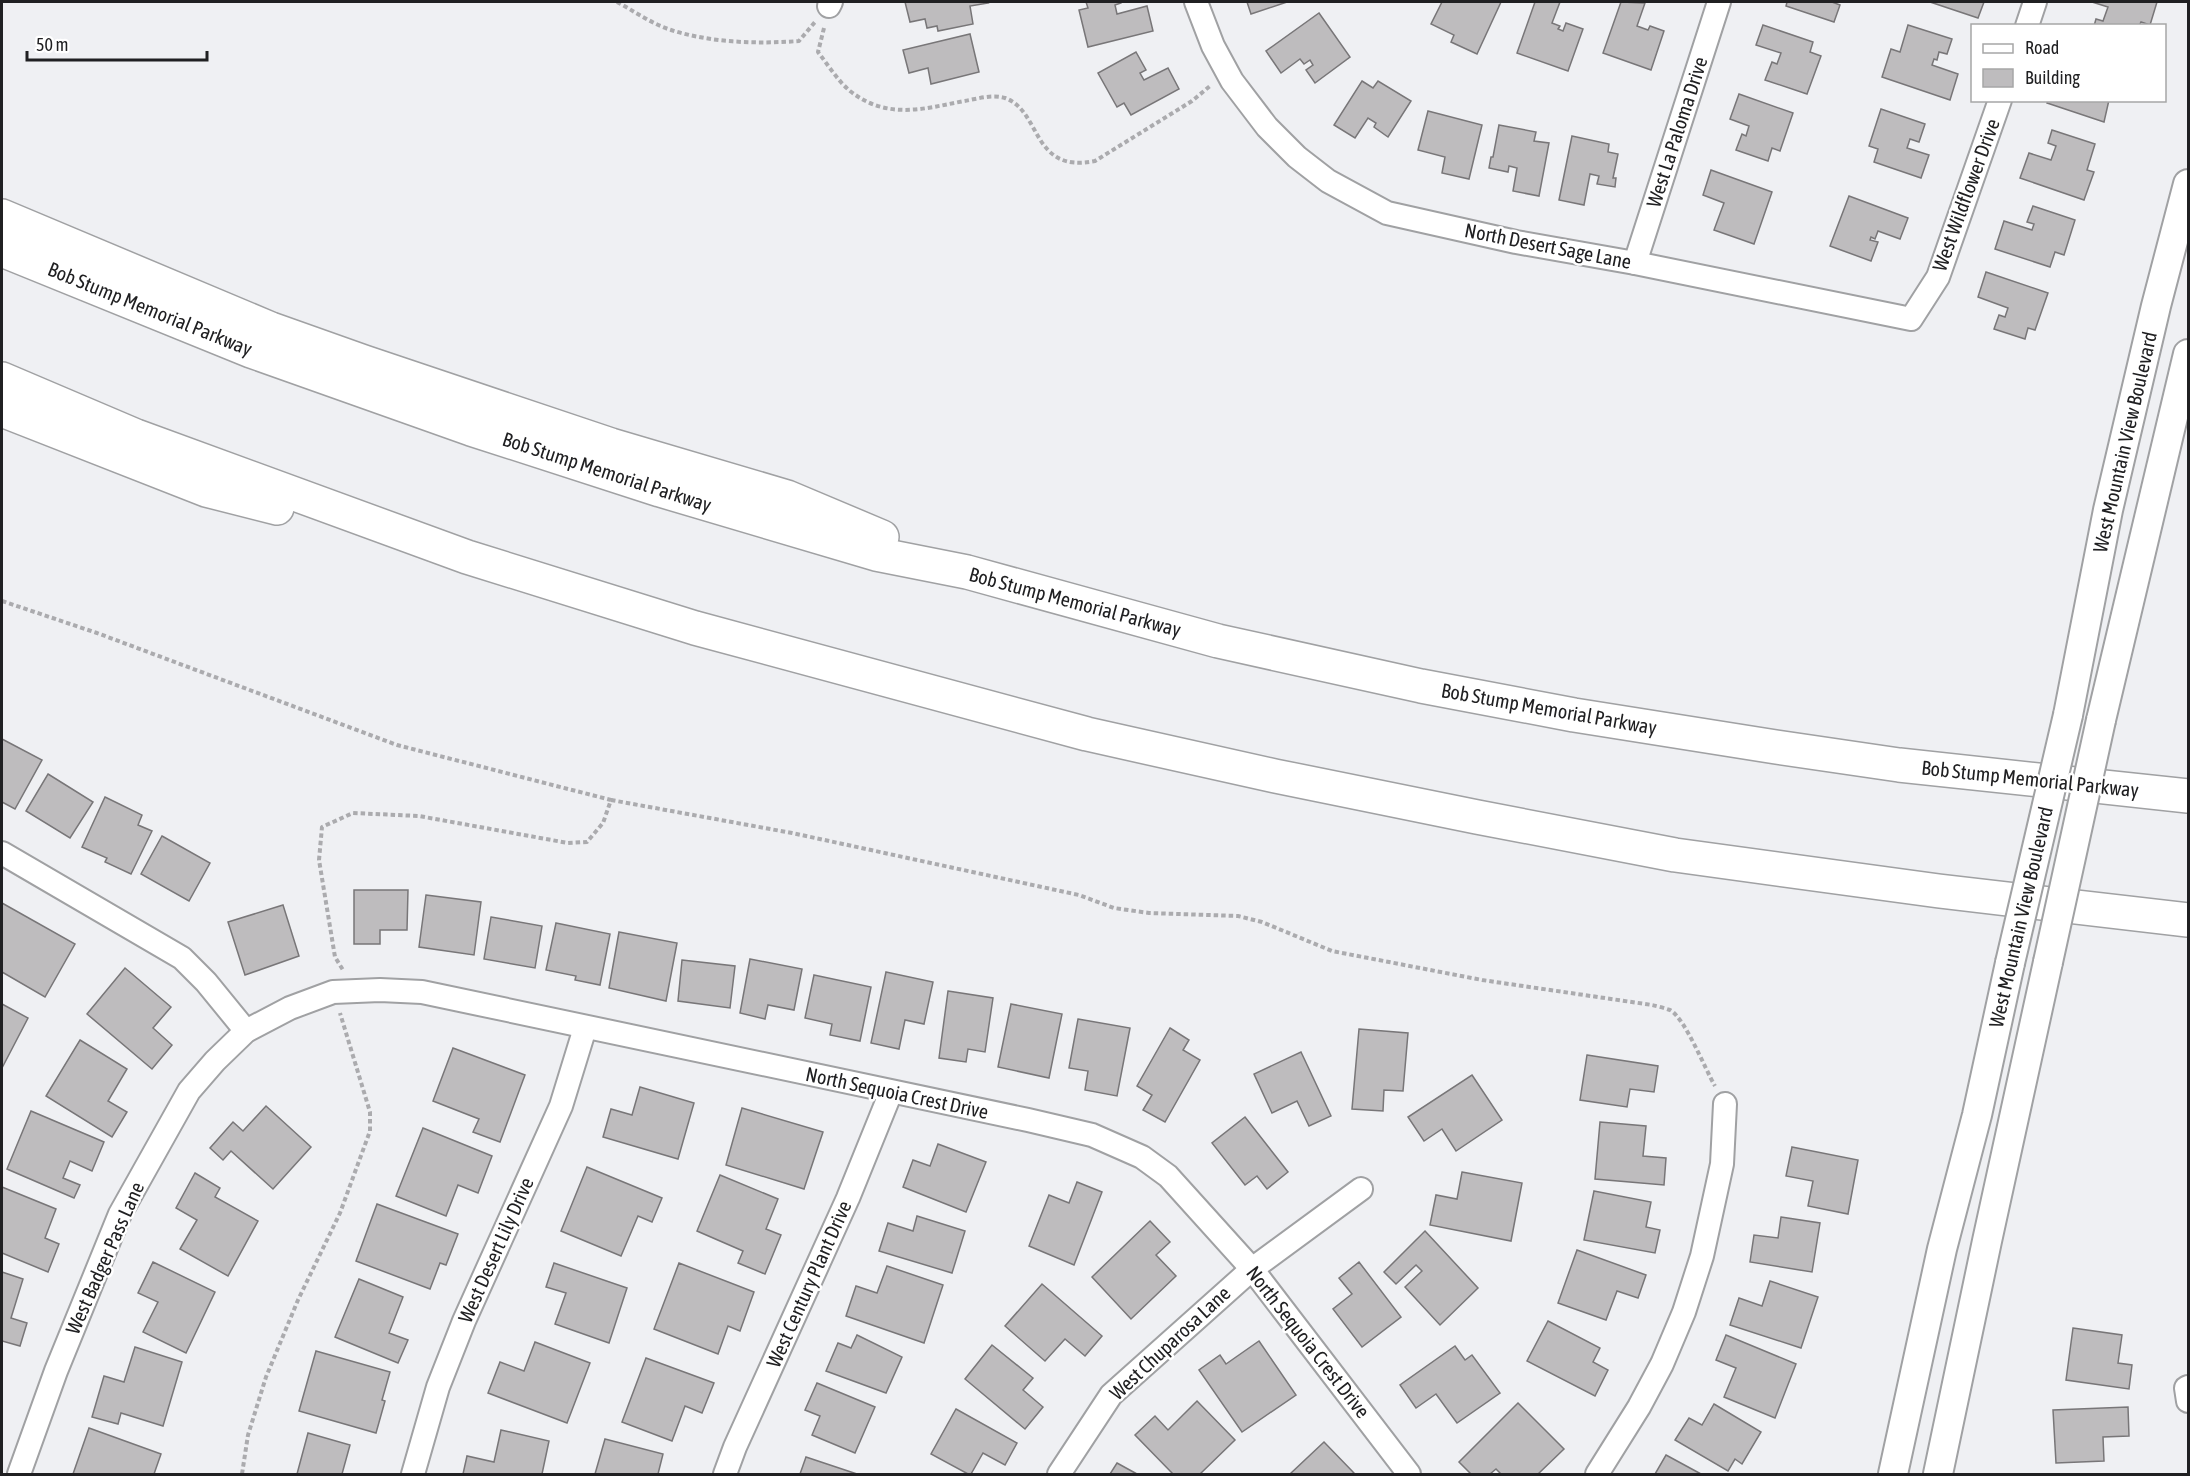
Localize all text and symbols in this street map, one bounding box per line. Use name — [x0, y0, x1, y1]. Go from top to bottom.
scale bar — [27, 24, 207, 62]
legend — [1971, 24, 2166, 102]
text: 50 m — [36, 34, 68, 55]
text: Road — [2025, 37, 2059, 58]
street label: West La Paloma Drive — [1641, 54, 1712, 210]
text: Building — [2025, 67, 2080, 88]
street label: West Wildflower Drive — [1927, 116, 2004, 274]
street label: North Desert Sage Lane — [1463, 218, 1633, 273]
street label: Bob Stump Memorial Parkway — [45, 257, 256, 360]
street label: West Mountain View Boulevard — [2088, 329, 2161, 555]
street label: Bob Stump Memorial Parkway — [500, 427, 715, 516]
street label: Bob Stump Memorial Parkway — [967, 562, 1184, 641]
street label: Bob Stump Memorial Parkway — [1440, 678, 1659, 739]
street label: Bob Stump Memorial Parkway — [1920, 756, 2140, 801]
street label: West Mountain View Boulevard — [1984, 804, 2057, 1030]
street label: North Sequoia Crest Drive — [804, 1062, 990, 1123]
street label: West Desert Lily Drive — [453, 1174, 538, 1326]
street label: West Badger Pass Lane — [61, 1178, 148, 1337]
street label: West Century Plant Drive — [761, 1197, 856, 1371]
street label: North Sequoia Crest Drive — [1242, 1261, 1375, 1422]
street label: West Chuparosa Lane — [1105, 1281, 1235, 1404]

